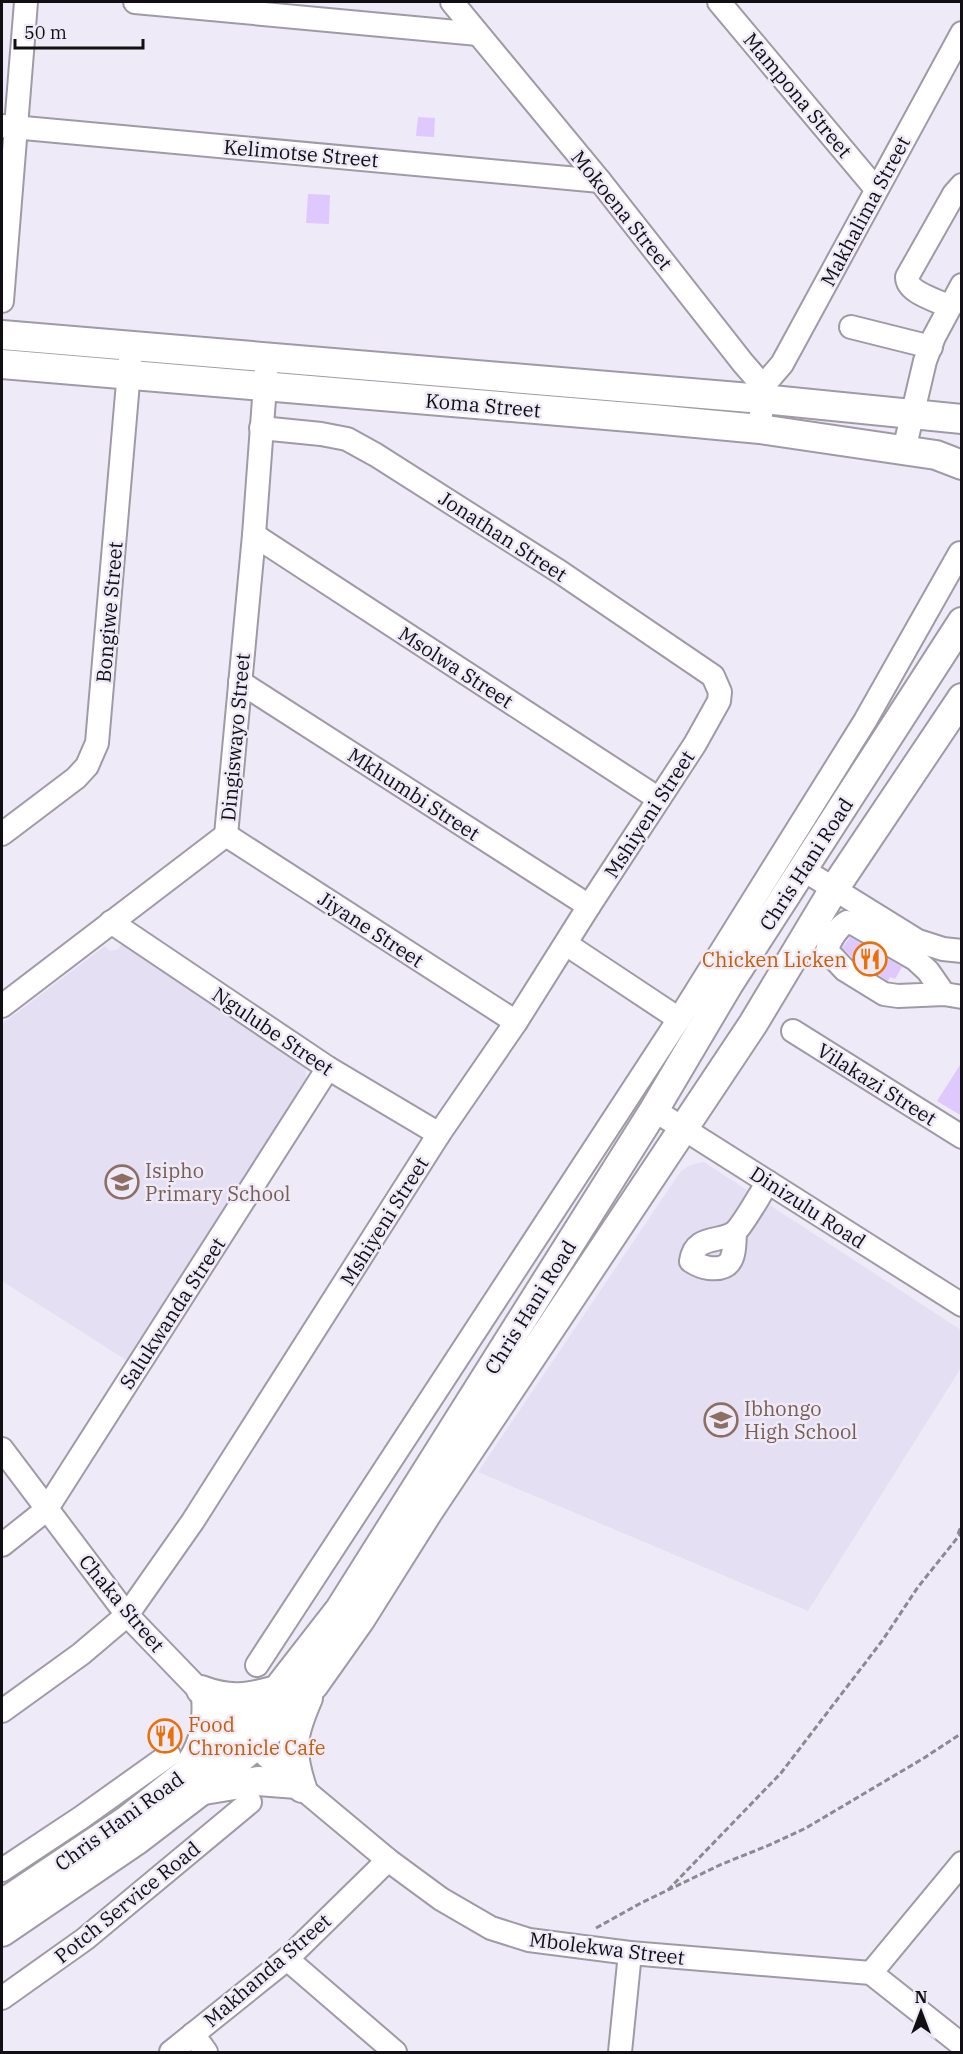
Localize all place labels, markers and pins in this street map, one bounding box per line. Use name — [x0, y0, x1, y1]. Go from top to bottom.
restaurant icon: Chicken Licken — [852, 941, 888, 977]
place label: Chicken Licken — [702, 946, 847, 973]
place label: Isipho Primary School — [145, 1157, 291, 1207]
school or university icon: Isipho Primary School — [104, 1164, 140, 1200]
place label: Ibhongo High School — [744, 1395, 857, 1445]
school or university icon: Ibhongo High School — [703, 1402, 739, 1438]
place label: Food Chronicle Cafe — [188, 1711, 325, 1761]
restaurant icon: Food Chronicle Cafe — [147, 1718, 183, 1754]

